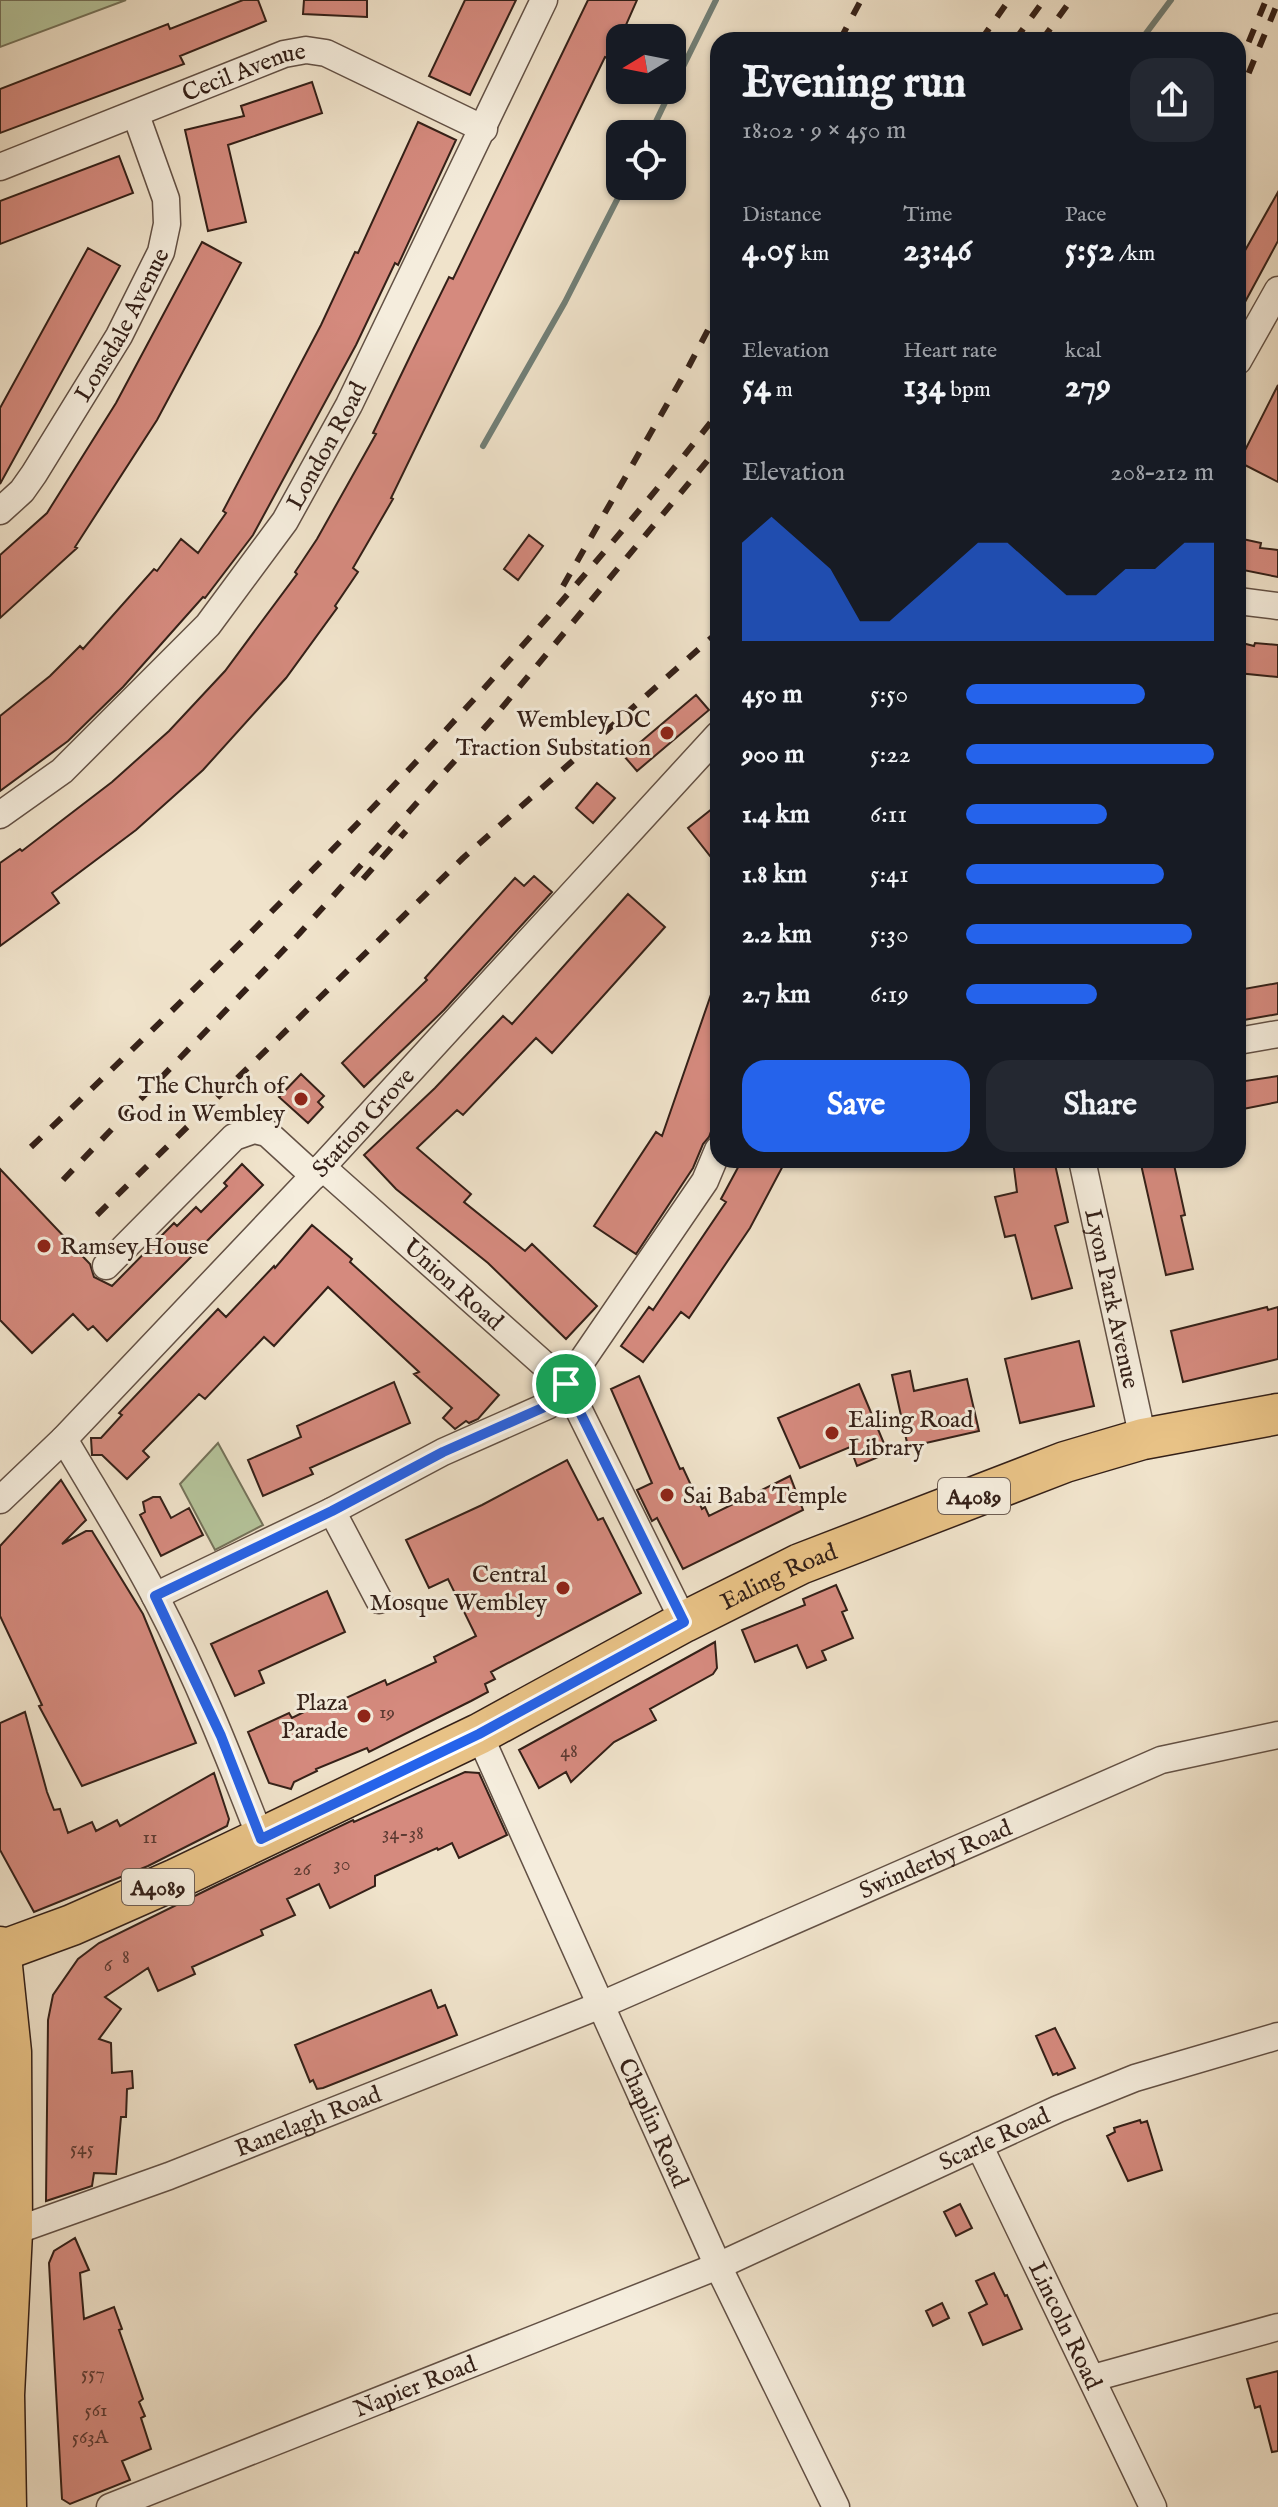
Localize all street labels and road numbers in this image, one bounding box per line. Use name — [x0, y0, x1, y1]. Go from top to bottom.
street label: Cecil Avenue — [178, 36, 308, 110]
street label: Lonsdale Avenue — [68, 243, 177, 408]
street label: London Road — [280, 377, 375, 516]
street label: Station Grove — [306, 1062, 422, 1185]
street label: Lyon Park Avenue — [1076, 1206, 1146, 1392]
street label: Union Road — [396, 1232, 509, 1338]
road number: A4089 — [938, 1478, 1010, 1514]
street label: Ealing Road — [716, 1537, 842, 1618]
street label: Swinderby Road — [855, 1813, 1017, 1907]
road number: A4089 — [122, 1869, 194, 1905]
street label: Chaplin Road — [610, 2054, 695, 2193]
street label: Ranelagh Road — [231, 2080, 386, 2165]
street label: Scarle Road — [934, 2101, 1055, 2179]
street label: Lincoln Road — [1020, 2257, 1108, 2395]
street label: Napier Road — [350, 2349, 481, 2426]

